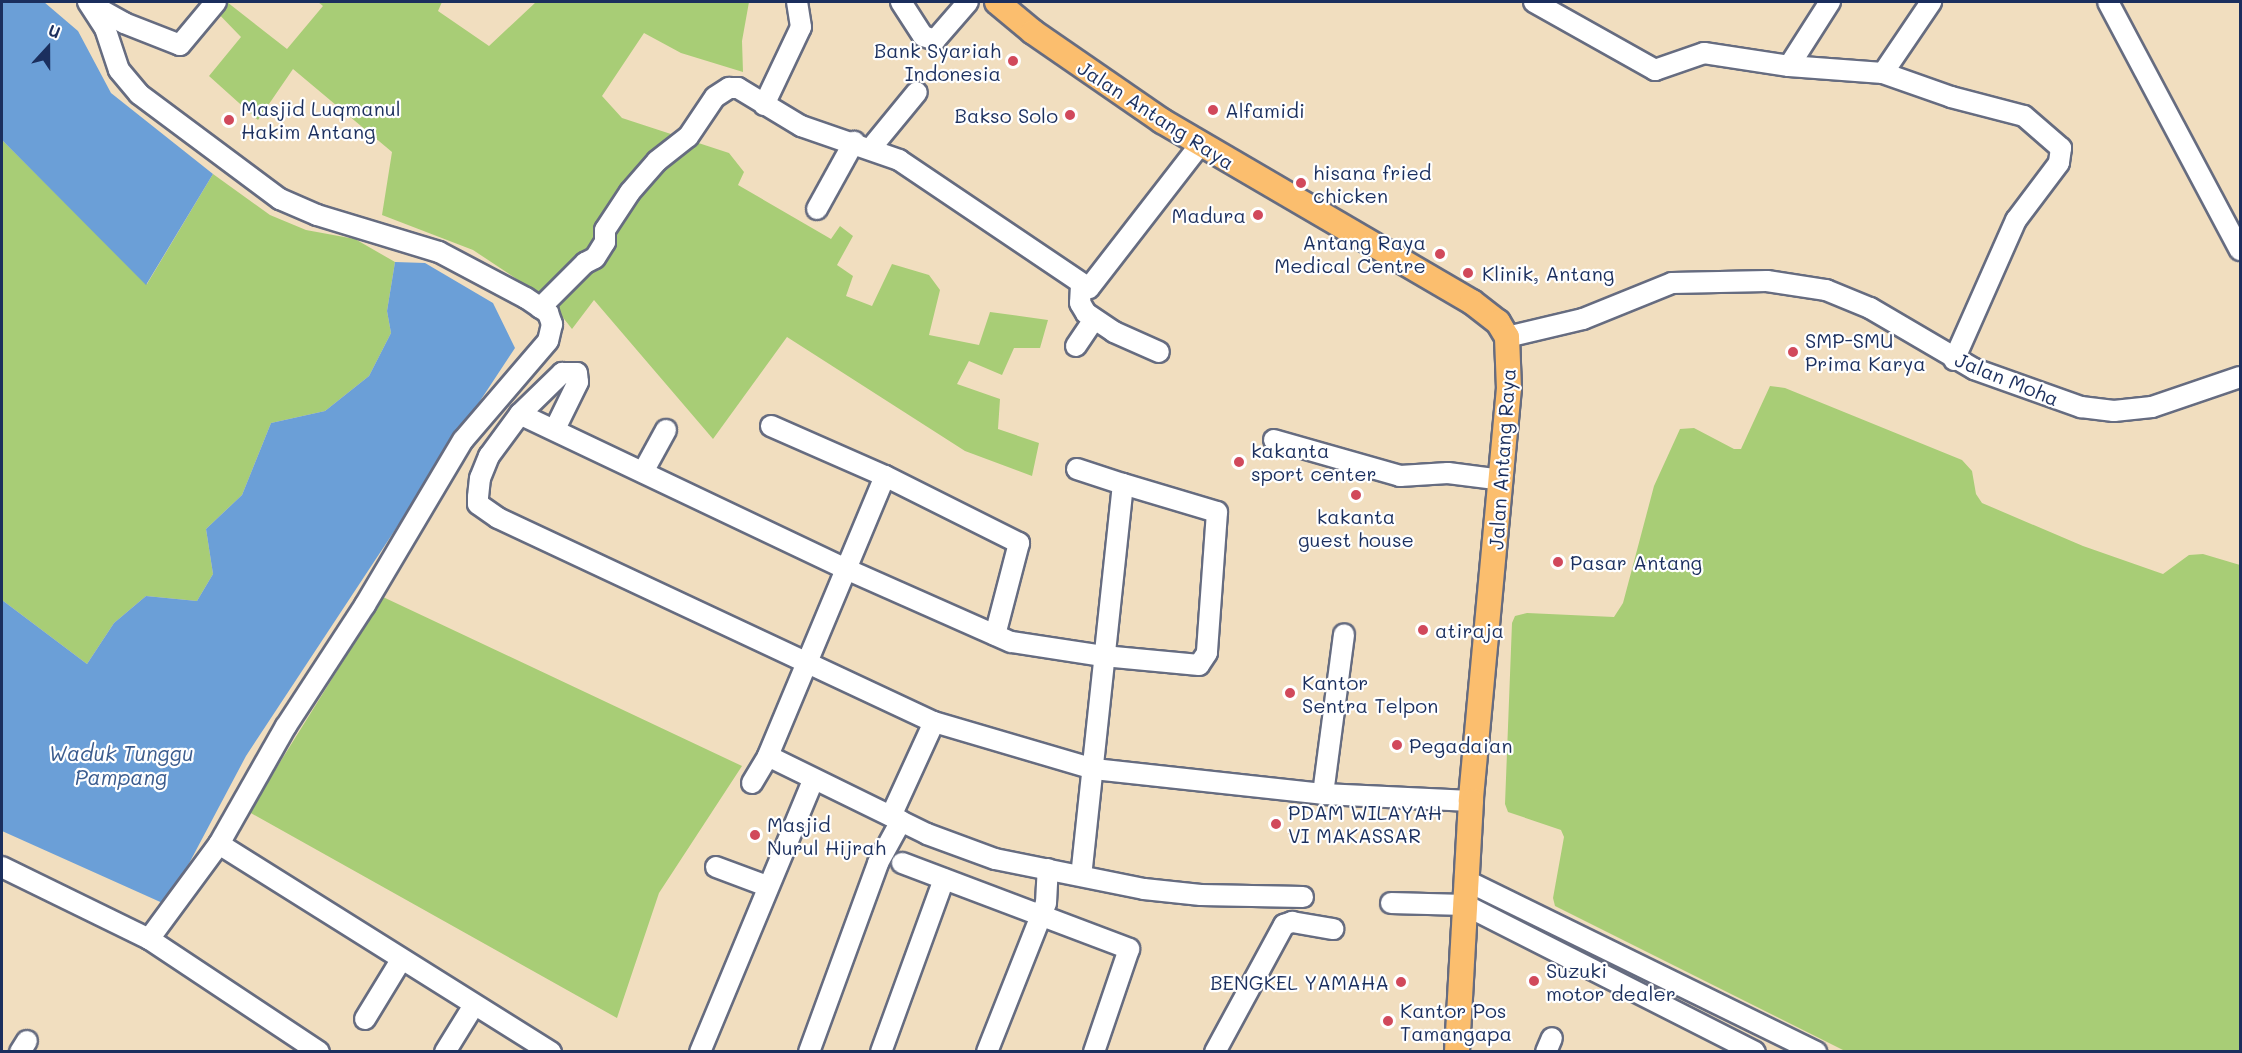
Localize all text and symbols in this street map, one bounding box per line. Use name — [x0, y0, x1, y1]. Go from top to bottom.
north arrow — [18, 18, 78, 78]
text: U — [46, 19, 64, 43]
place label: Bank Syariah Indonesia — [874, 38, 1001, 85]
marker: Bank Syariah Indonesia — [1006, 54, 1020, 68]
street label: Jalan Antang Raya — [1073, 55, 1239, 175]
place label: Masjid Luqmanul Hakim Antang — [241, 96, 401, 143]
place label: Alfamidi — [1225, 98, 1305, 122]
place label: Bakso Solo — [955, 103, 1058, 127]
marker: Alfamidi — [1206, 103, 1220, 117]
marker: Bakso Solo — [1063, 108, 1077, 122]
marker: Masjid Luqmanul Hakim Antang — [222, 113, 236, 127]
place label: hisana fried chicken — [1313, 160, 1432, 207]
marker: hisana fried chicken — [1294, 176, 1308, 190]
place label: Madura — [1171, 203, 1246, 227]
marker: Madura — [1251, 208, 1265, 222]
place label: Antang Raya Medical Centre — [1274, 231, 1426, 278]
marker: Antang Raya Medical Centre — [1431, 245, 1449, 263]
place label: Klinik, Antang — [1482, 261, 1614, 285]
marker: Klinik, Antang — [1459, 264, 1477, 282]
place label: SMP-SMU Prima Karya — [1805, 328, 1926, 375]
marker: SMP-SMU Prima Karya — [1786, 345, 1800, 359]
street label: Jalan Moha — [1952, 347, 2062, 411]
street label: Jalan Antang Raya — [1484, 367, 1520, 551]
place label: kakanta sport center — [1251, 438, 1377, 485]
marker: kakanta sport center — [1232, 455, 1246, 469]
marker: kakanta guest house — [1349, 488, 1363, 502]
place label: kakanta guest house — [1298, 504, 1414, 551]
place label: Pasar Antang — [1570, 550, 1702, 574]
marker: Pasar Antang — [1551, 555, 1565, 569]
place label: atiraja — [1435, 618, 1504, 642]
marker: atiraja — [1416, 623, 1430, 637]
place label: Kantor Sentra Telpon — [1302, 670, 1438, 717]
marker: Kantor Sentra Telpon — [1283, 686, 1297, 700]
place label: Pegadaian — [1409, 733, 1512, 757]
marker: Pegadaian — [1390, 738, 1404, 752]
water label: Waduk Tunggu Pampang — [49, 740, 193, 790]
place label: PDAM WILAYAH VI MAKASSAR — [1288, 801, 1442, 848]
place label: Masjid Nurul Hijrah — [767, 812, 886, 859]
marker: PDAM WILAYAH VI MAKASSAR — [1269, 817, 1283, 831]
marker: Masjid Nurul Hijrah — [748, 828, 762, 842]
place label: Suzuki motor dealer — [1546, 958, 1676, 1005]
place label: BENGKEL YAMAHA — [1210, 970, 1389, 994]
marker: Suzuki motor dealer — [1527, 974, 1541, 988]
marker: BENGKEL YAMAHA — [1394, 975, 1408, 989]
place label: Kantor Pos Tamangapa — [1400, 998, 1512, 1045]
marker: Kantor Pos Tamangapa — [1381, 1014, 1395, 1028]

